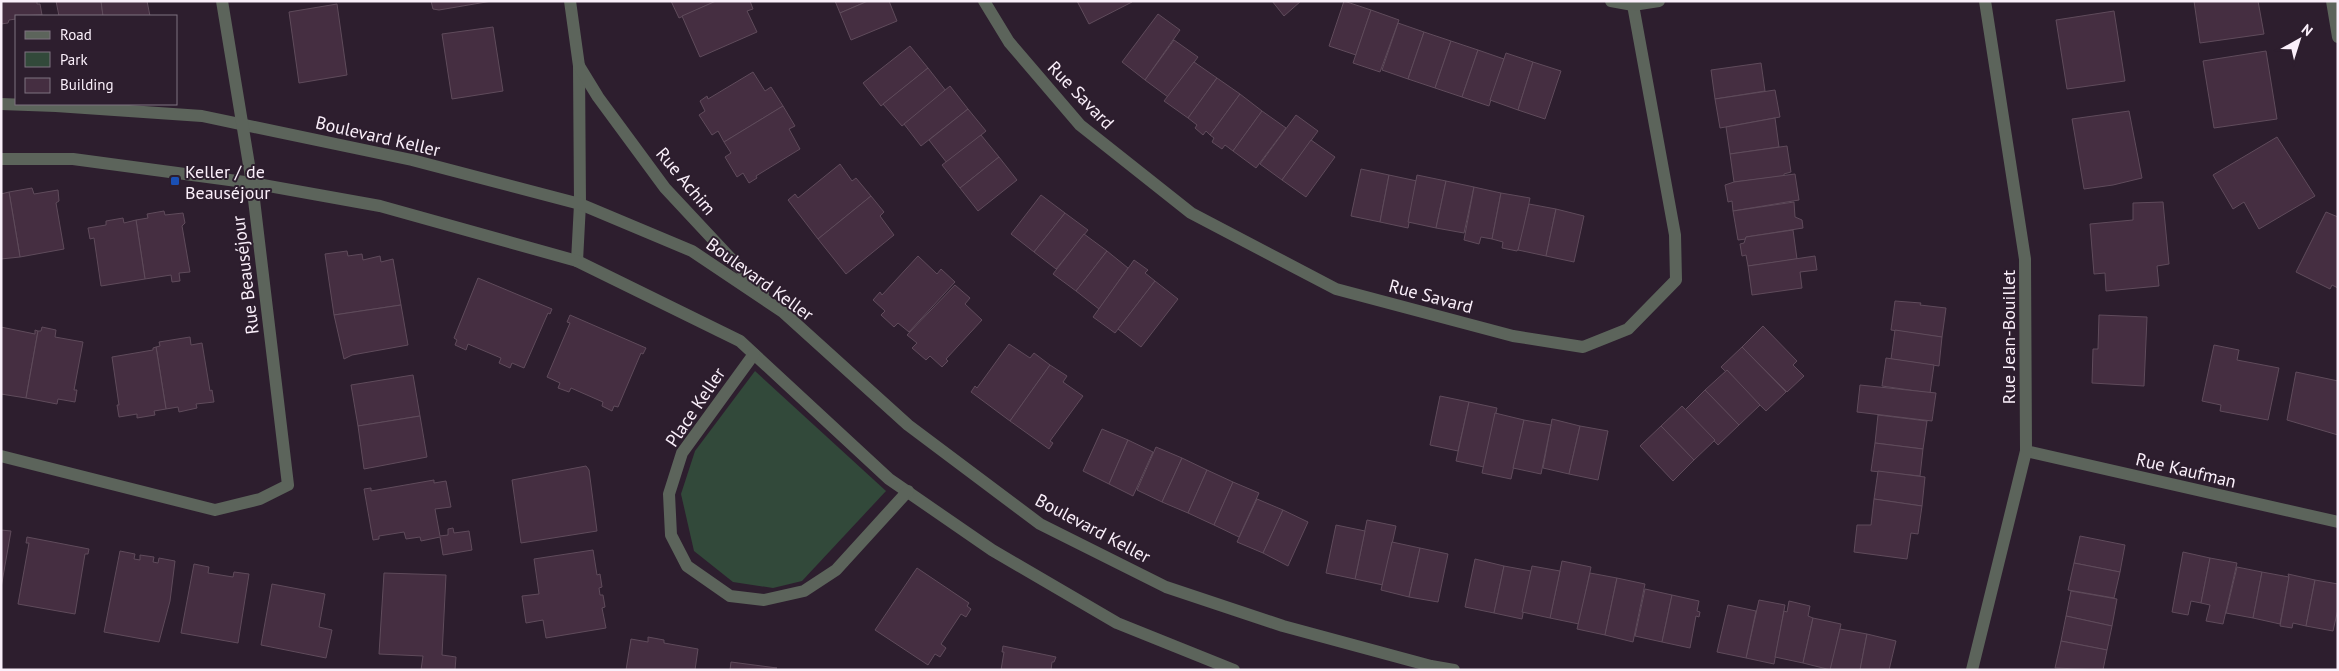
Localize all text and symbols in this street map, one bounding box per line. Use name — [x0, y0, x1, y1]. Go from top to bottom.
legend — [15, 15, 178, 105]
north arrow — [2274, 15, 2324, 65]
text: N — [2298, 20, 2316, 40]
text: Road — [60, 25, 92, 44]
text: Park — [60, 50, 88, 69]
street label: Rue Savard — [1043, 56, 1119, 134]
text: Building — [60, 75, 114, 94]
street label: Boulevard Keller — [313, 110, 443, 162]
street label: Rue Achim — [651, 142, 721, 220]
place label: Keller / de Beauséjour — [185, 160, 270, 204]
marker: Keller / de Beauséjour — [169, 175, 181, 187]
street label: Rue Beauséjour — [226, 214, 264, 336]
street label: Boulevard Keller — [702, 232, 818, 326]
street label: Rue Jean-Bouillet — [1997, 270, 2020, 404]
street label: Rue Savard — [1386, 274, 1476, 318]
street label: Place Keller — [660, 363, 730, 451]
street label: Rue Kaufman — [2134, 447, 2238, 493]
street label: Boulevard Keller — [1031, 488, 1155, 568]

